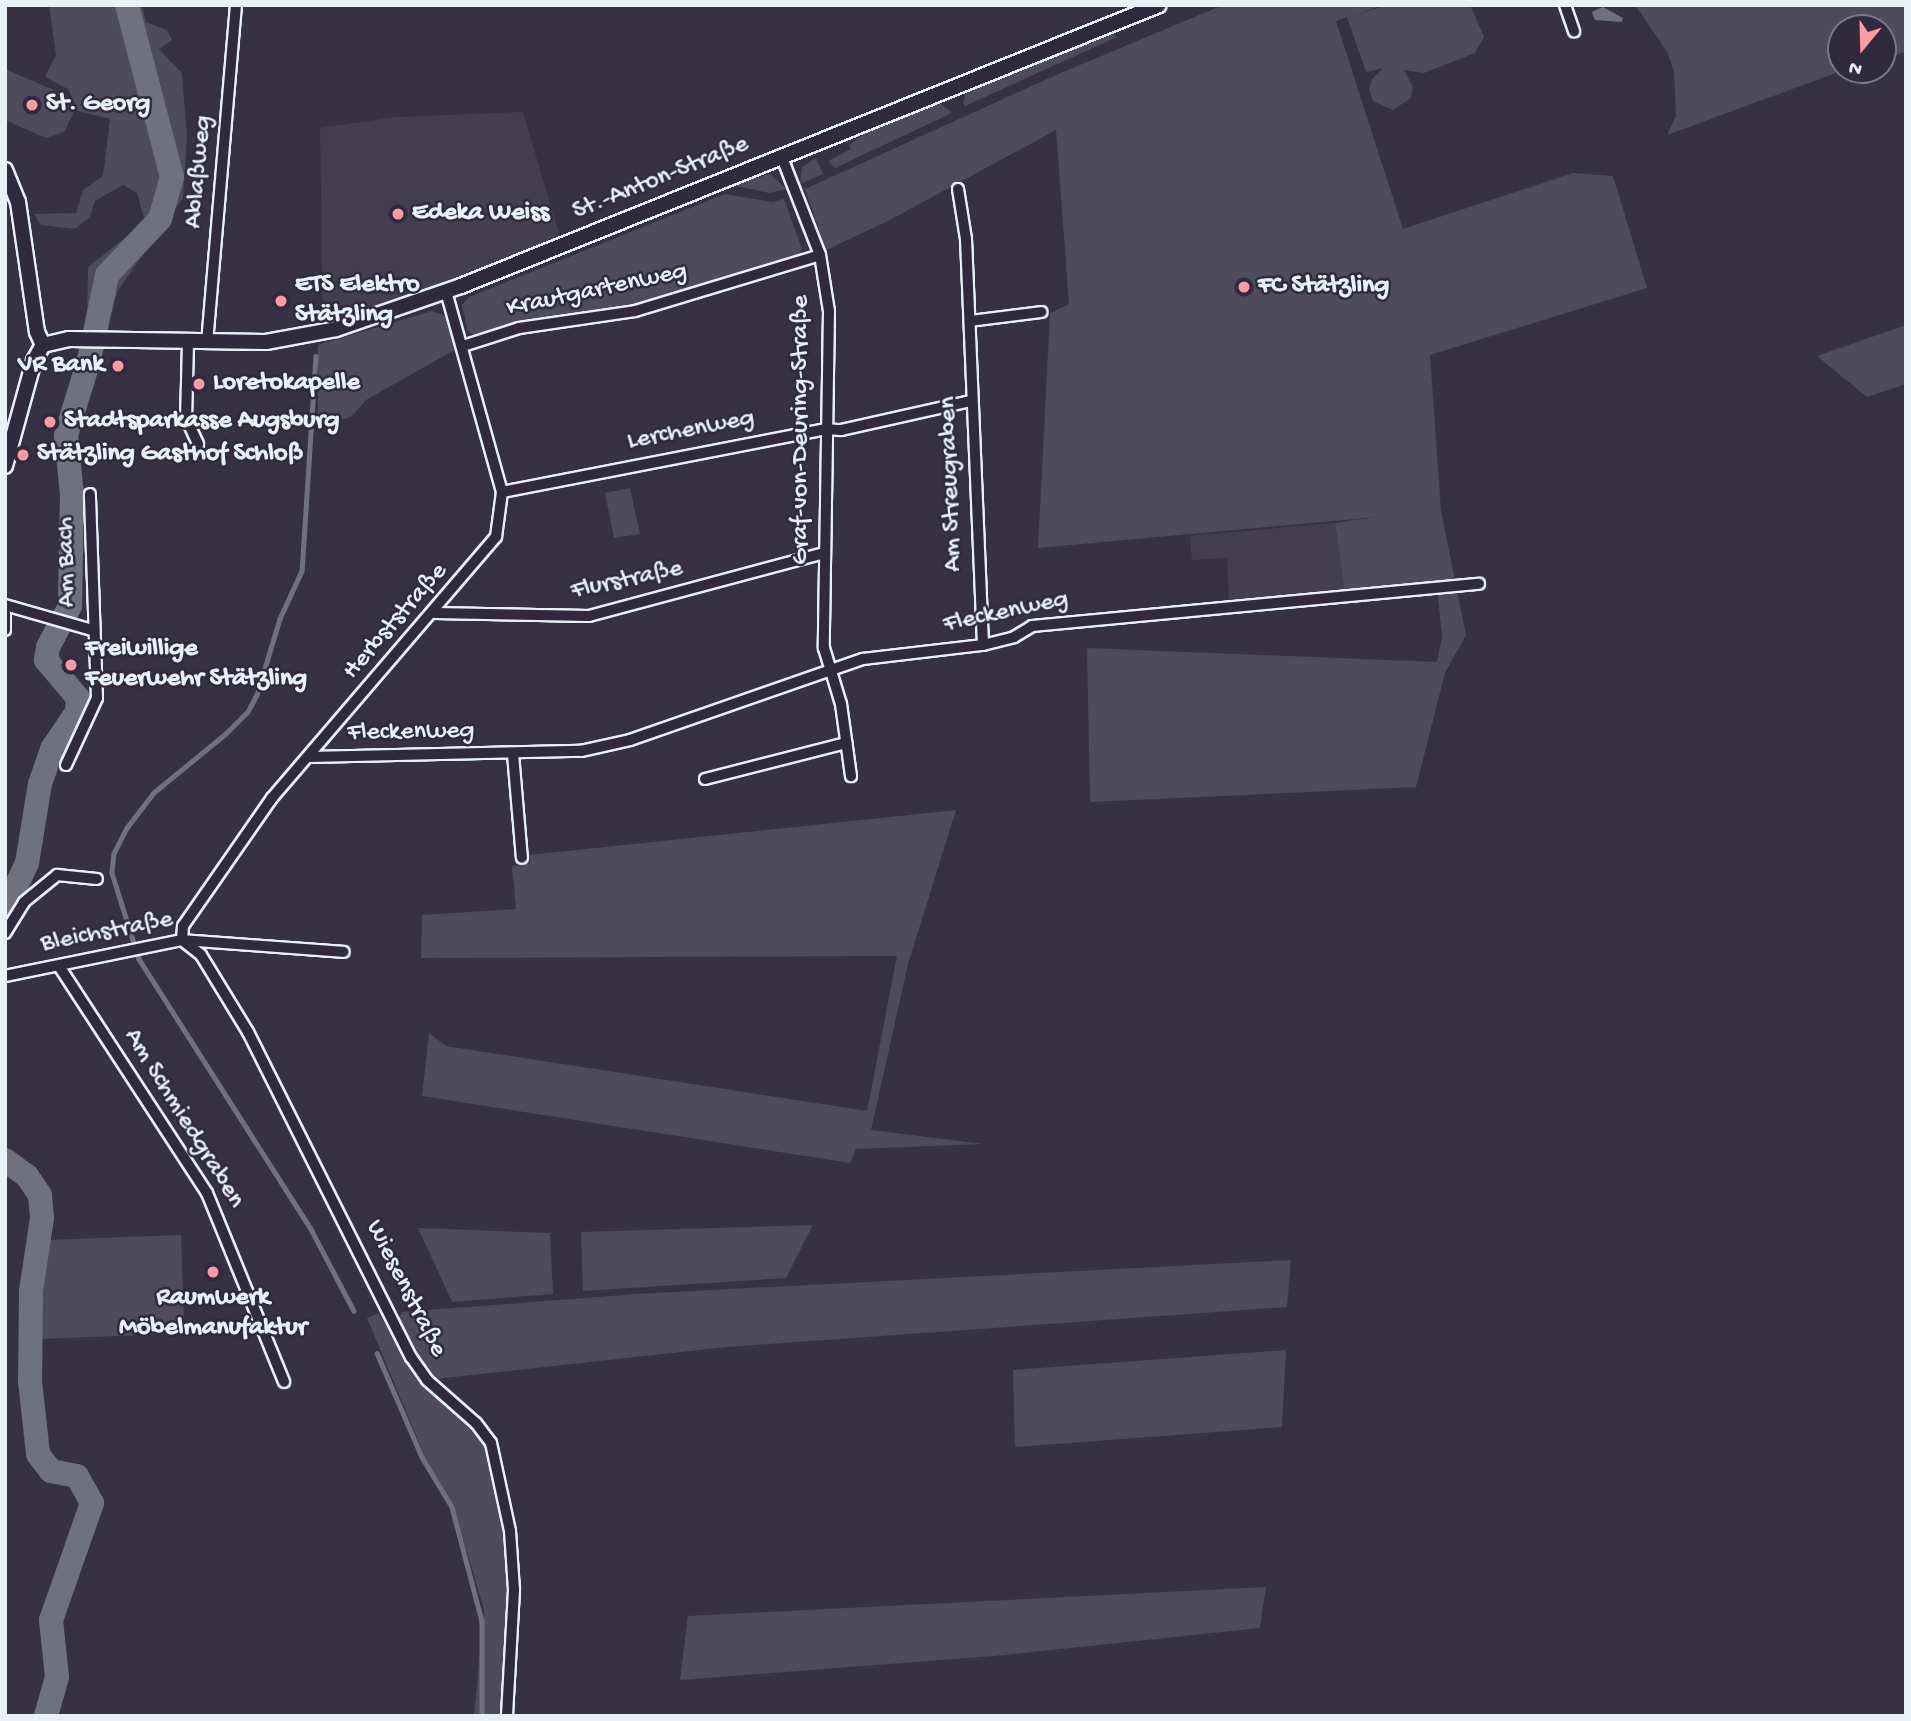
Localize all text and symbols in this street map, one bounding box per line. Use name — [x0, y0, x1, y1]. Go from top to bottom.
north arrow — [1827, 14, 1897, 84]
text: N — [1846, 55, 1865, 80]
place label: St. Georg — [46, 89, 150, 121]
marker: St. Georg — [24, 97, 40, 113]
street label: Ablaßweg — [180, 114, 220, 230]
street label: St.-Anton-Straße — [569, 130, 753, 228]
place label: Edeka Weiss — [412, 198, 549, 230]
marker: Edeka Weiss — [390, 206, 406, 222]
street label: Krautgartenweg — [504, 257, 690, 325]
place label: ETS Elektro Stätzling — [295, 270, 420, 332]
place label: FC Stätzling — [1258, 271, 1389, 303]
marker: FC Stätzling — [1236, 279, 1252, 295]
marker: ETS Elektro Stätzling — [273, 293, 289, 309]
street label: Graf-von-Deuring-Straße — [786, 295, 818, 565]
place label: VR Bank — [18, 350, 104, 382]
marker: VR Bank — [110, 358, 126, 374]
place label: Loretokapelle — [213, 368, 360, 400]
marker: Loretokapelle — [191, 376, 207, 392]
street label: Am Streugraben — [933, 396, 971, 572]
street label: Lerchenweg — [625, 403, 757, 459]
place label: Stadtsparkasse Augsburg — [64, 406, 340, 438]
marker: Stadtsparkasse Augsburg — [42, 414, 58, 430]
place label: Stätzling Gasthof Schloß — [37, 439, 303, 471]
marker: Stätzling Gasthof Schloß — [15, 447, 31, 463]
street label: Am Bach — [52, 516, 84, 608]
street label: Flurstraße — [568, 554, 686, 608]
street label: Herbststraße — [337, 557, 455, 687]
street label: Fleckenweg — [941, 585, 1071, 641]
place label: Freiwillige Feuerwehr Stätzling — [85, 634, 307, 696]
marker: Freiwillige Feuerwehr Stätzling — [63, 657, 79, 673]
street label: Fleckenweg — [347, 716, 475, 750]
street label: Bleichstraße — [38, 905, 176, 961]
street label: Am Schmiedgraben — [115, 1024, 251, 1214]
street label: Wiesenstraße — [357, 1215, 453, 1363]
marker: Raumwerk Möbelmanufaktur — [205, 1264, 221, 1280]
place label: Raumwerk Möbelmanufaktur — [119, 1283, 307, 1344]

